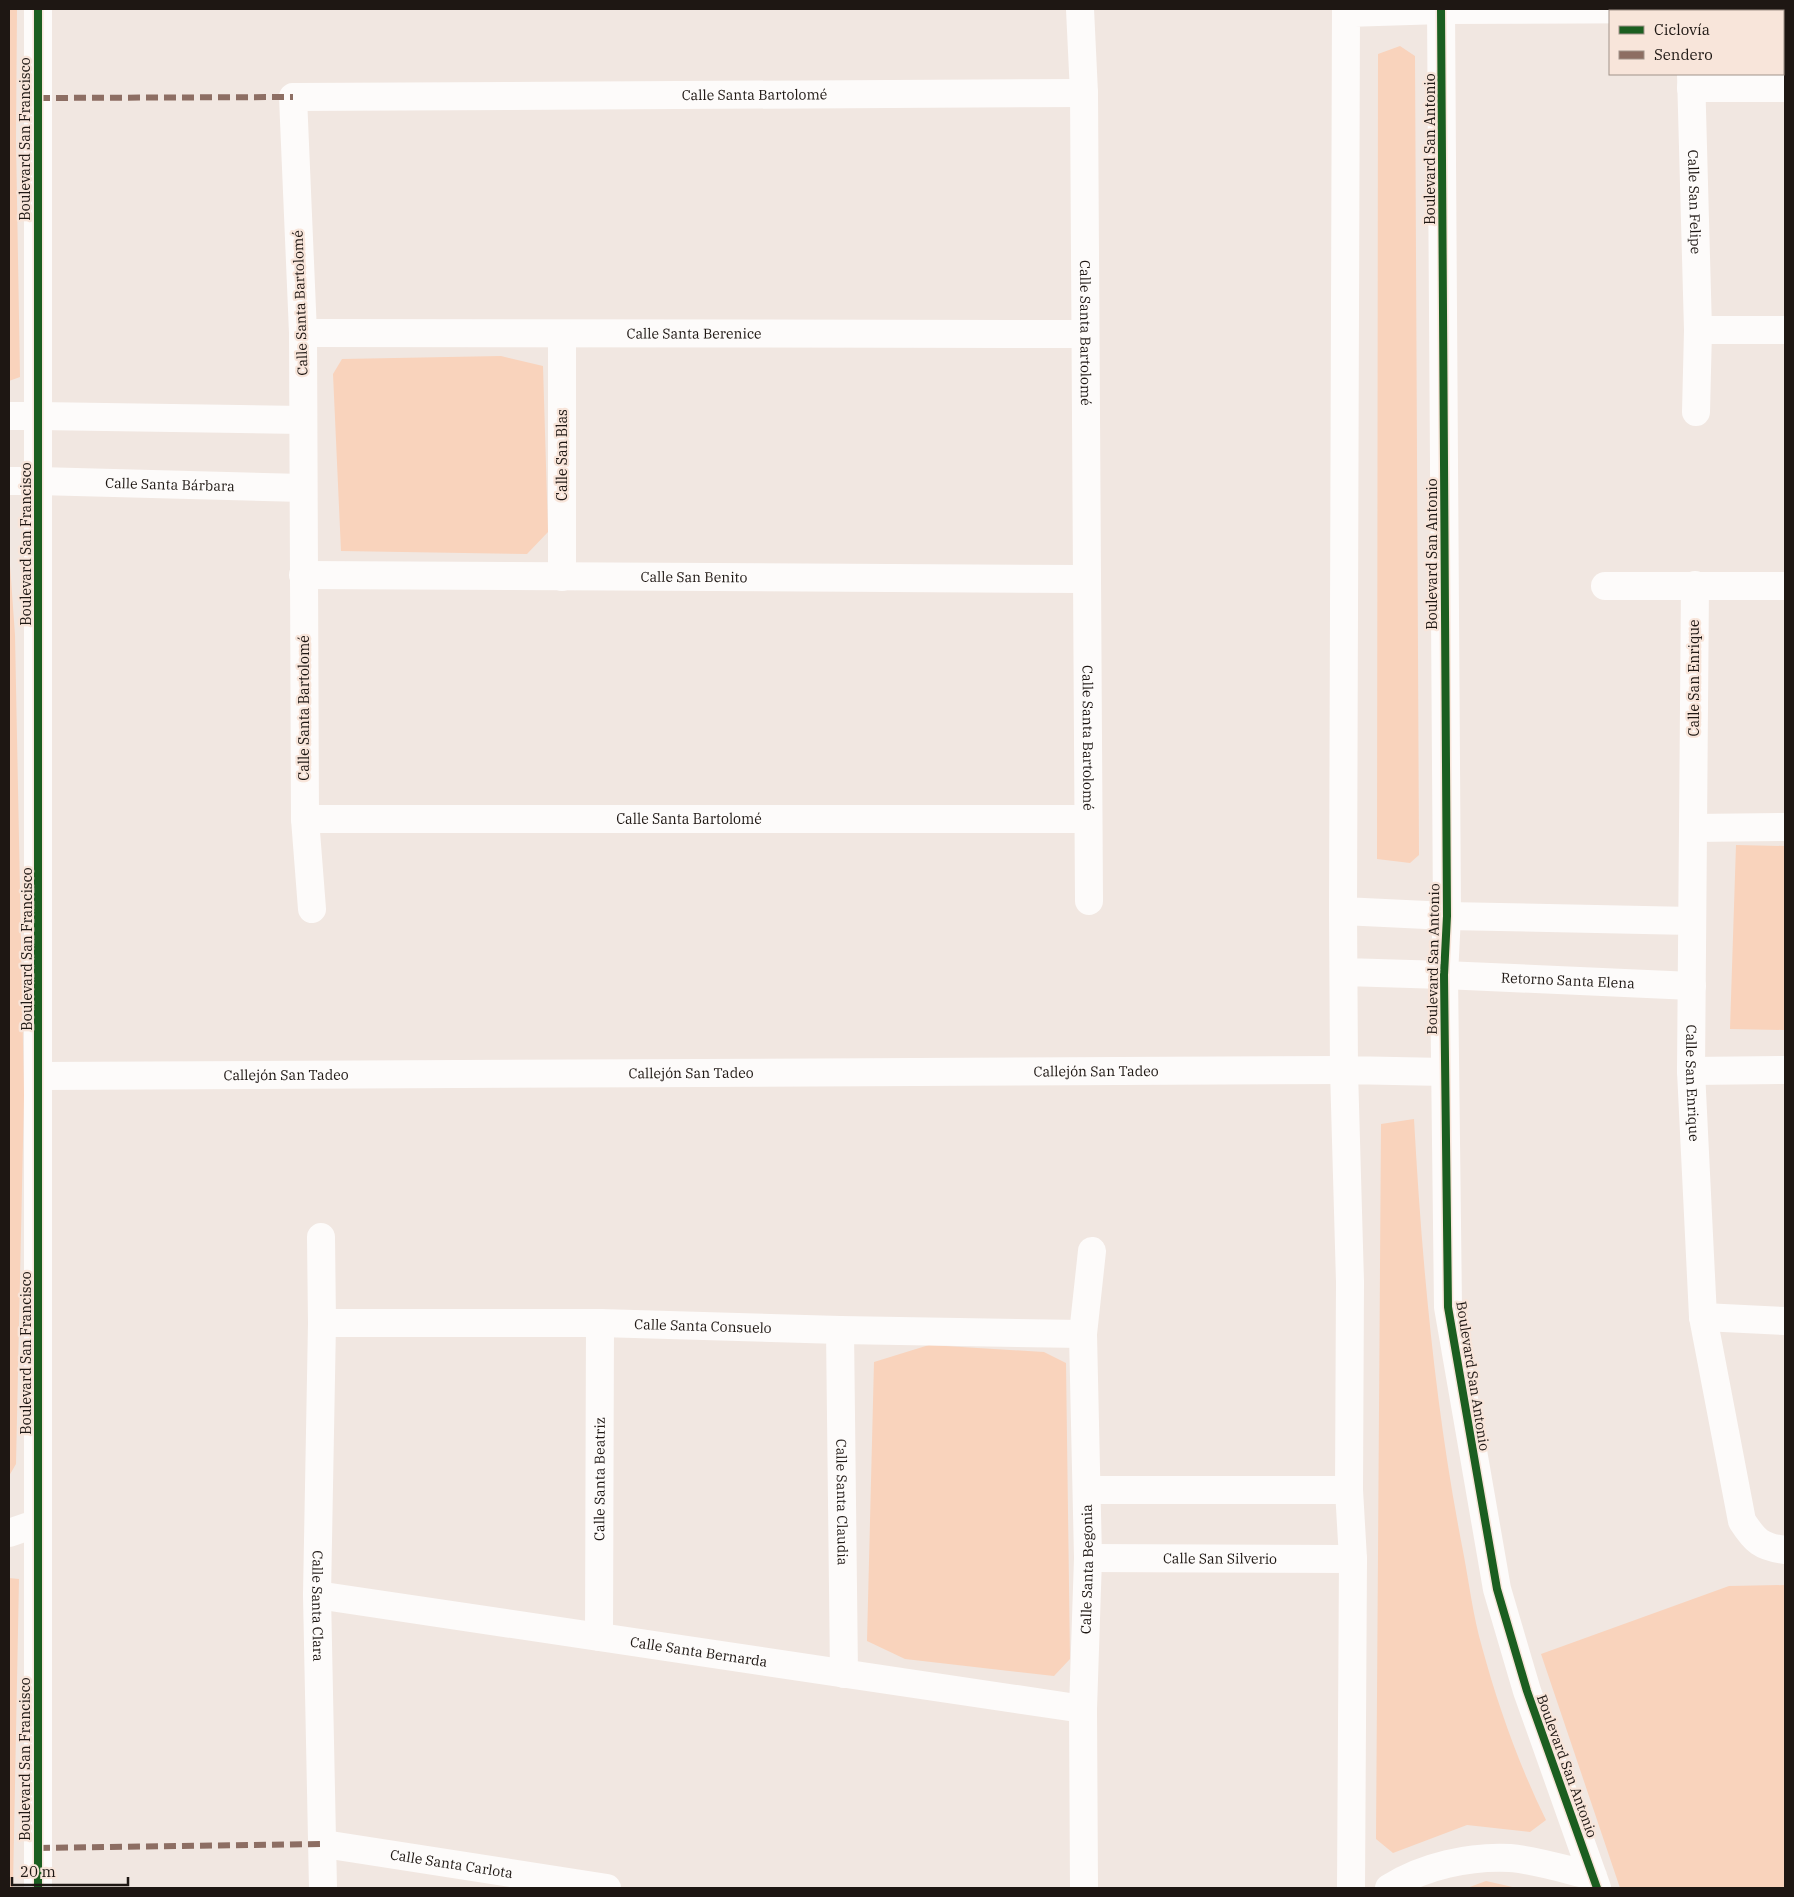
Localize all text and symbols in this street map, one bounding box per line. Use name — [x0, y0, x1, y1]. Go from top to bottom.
legend — [1609, 10, 1784, 75]
text: Ciclovía — [1654, 20, 1710, 39]
text: Sendero — [1654, 45, 1713, 64]
street label: Boulevard San Francisco — [16, 57, 34, 221]
street label: Boulevard San Antonio — [1421, 73, 1439, 225]
street label: Calle Santa Bartolomé — [682, 85, 827, 104]
street label: Calle San Felipe — [1684, 149, 1705, 254]
street label: Calle Santa Bartolomé — [288, 230, 312, 376]
street label: Calle Santa Bartolomé — [1076, 260, 1095, 406]
street label: Calle Santa Berenice — [626, 324, 762, 343]
street label: Calle San Blas — [553, 409, 571, 501]
street label: Boulevard San Francisco — [17, 462, 35, 626]
street label: Calle Santa Bárbara — [105, 474, 235, 495]
street label: Boulevard San Antonio — [1423, 478, 1441, 630]
street label: Calle San Benito — [640, 568, 748, 586]
street label: Calle San Enrique — [1685, 620, 1703, 736]
street label: Calle Santa Bartolomé — [295, 635, 313, 781]
street label: Calle Santa Bartolomé — [1079, 665, 1097, 811]
street label: Calle Santa Bartolomé — [616, 810, 762, 828]
street label: Boulevard San Francisco — [18, 867, 36, 1031]
street label: Boulevard San Antonio — [1423, 883, 1443, 1035]
street label: Retorno Santa Elena — [1501, 969, 1636, 992]
street label: Calle San Enrique — [1682, 1024, 1703, 1142]
street label: Callejón San Tadeo — [1033, 1062, 1159, 1080]
street label: Callejón San Tadeo — [628, 1064, 754, 1082]
street label: Callejón San Tadeo — [223, 1066, 349, 1084]
street label: Boulevard San Francisco — [17, 1271, 35, 1435]
street label: Boulevard San Antonio — [1452, 1300, 1494, 1452]
street label: Calle Santa Consuelo — [634, 1315, 772, 1337]
street label: Calle Santa Beatriz — [590, 1417, 609, 1541]
street label: Calle Santa Claudia — [832, 1439, 852, 1566]
street label: Calle Santa Begonia — [1076, 1504, 1097, 1634]
street label: Calle San Silverio — [1163, 1549, 1277, 1568]
street label: Calle Santa Clara — [308, 1550, 327, 1662]
street label: Calle Santa Bernarda — [629, 1633, 769, 1671]
street label: Boulevard San Francisco — [16, 1677, 34, 1841]
street label: Boulevard San Antonio — [1533, 1692, 1601, 1840]
street label: Calle Santa Carlota — [389, 1845, 514, 1882]
scale bar — [12, 1854, 129, 1886]
text: 20 m — [20, 1862, 56, 1881]

